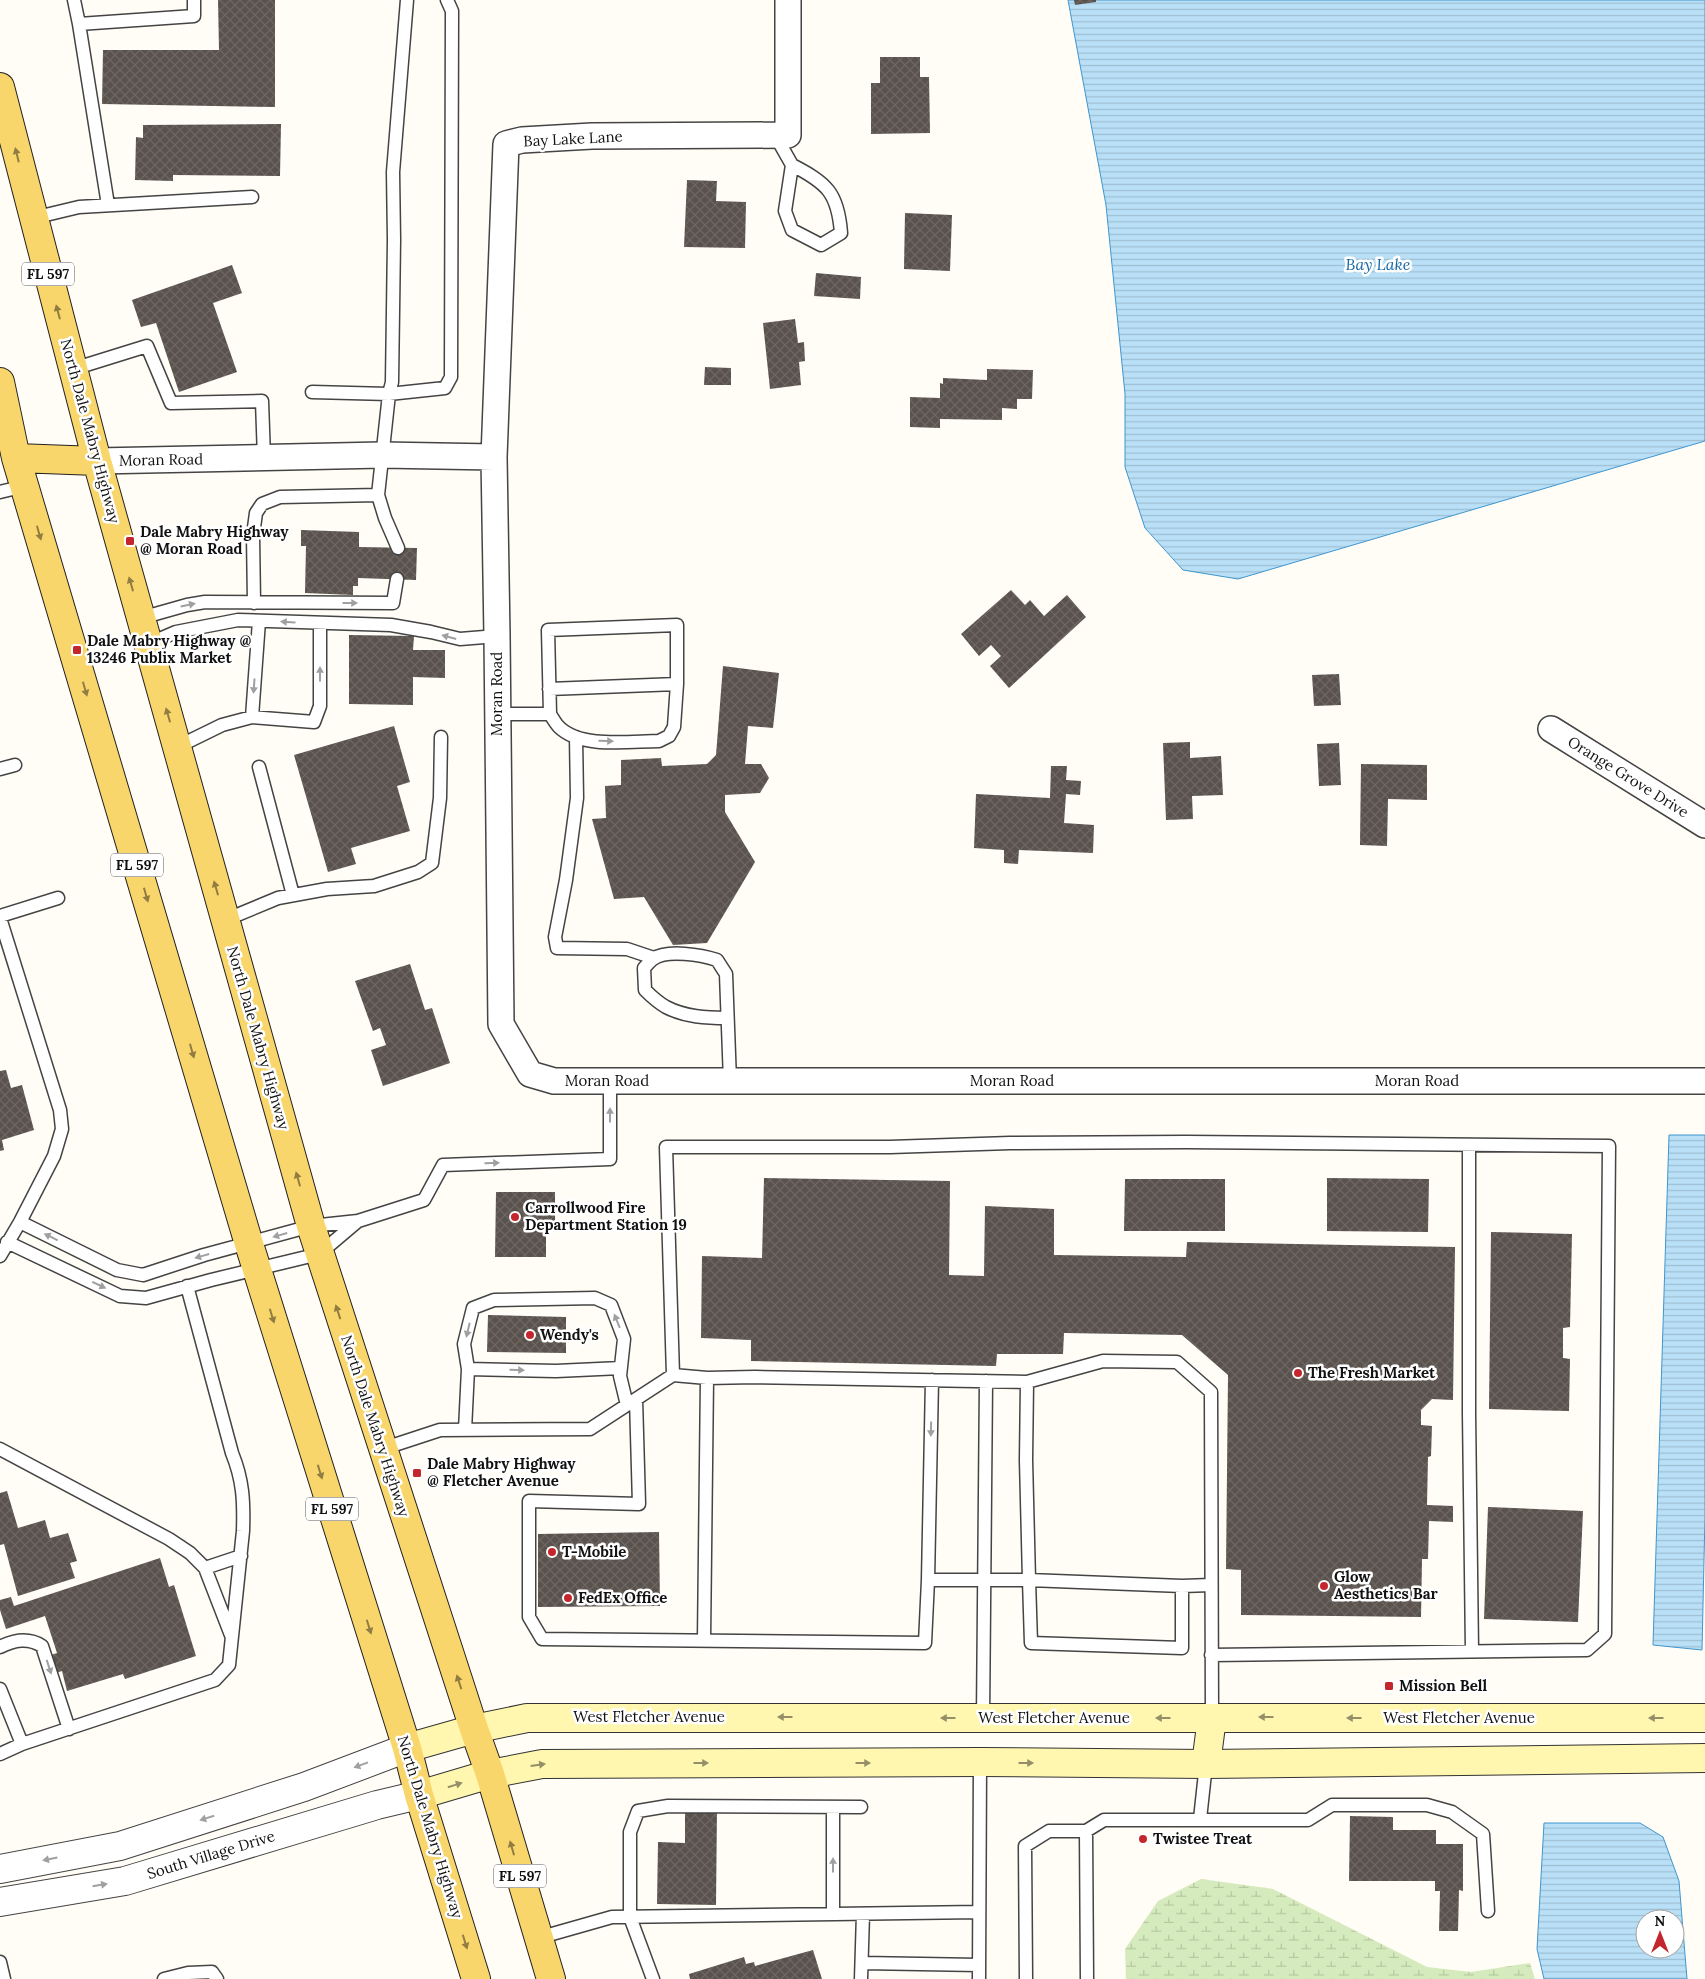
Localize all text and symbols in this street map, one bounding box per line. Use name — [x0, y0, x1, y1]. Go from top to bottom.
street label: Bay Lake Lane — [523, 126, 623, 151]
one-way arrow — [13, 147, 21, 162]
water label: Bay Lake — [1346, 254, 1411, 274]
road number: FL 597 — [22, 262, 74, 286]
one-way arrow — [54, 305, 62, 320]
street label: North Dale Mabry Highway — [57, 337, 124, 525]
street label: Moran Road — [119, 449, 203, 470]
place label: Dale Mabry Highway @ Moran Road — [140, 522, 289, 558]
one-way arrow — [35, 526, 43, 541]
marker: Dale Mabry Highway @ Moran Road — [124, 535, 136, 547]
one-way arrow — [127, 576, 135, 591]
one-way arrow — [342, 599, 358, 607]
one-way arrow — [180, 601, 196, 609]
one-way arrow — [280, 617, 296, 625]
place label: Dale Mabry Highway @ 13246 Publix Market — [87, 631, 252, 667]
one-way arrow — [442, 632, 457, 640]
marker: Dale Mabry Highway @ 13246 Publix Market — [71, 644, 83, 656]
street label: Moran Road — [487, 652, 506, 736]
one-way arrow — [316, 666, 324, 682]
one-way arrow — [250, 678, 258, 694]
one-way arrow — [82, 681, 90, 696]
one-way arrow — [164, 707, 172, 722]
street label: Orange Grove Drive — [1564, 732, 1692, 821]
one-way arrow — [598, 738, 614, 746]
road number: FL 597 — [111, 854, 163, 876]
one-way arrow — [212, 880, 220, 895]
one-way arrow — [143, 888, 151, 903]
street label: North Dale Mabry Highway — [223, 944, 294, 1132]
one-way arrow — [189, 1043, 197, 1058]
street label: Moran Road — [565, 1071, 649, 1090]
street label: Moran Road — [970, 1071, 1054, 1090]
street label: Moran Road — [1375, 1071, 1459, 1090]
one-way arrow — [606, 1107, 614, 1123]
one-way arrow — [484, 1159, 500, 1167]
one-way arrow — [293, 1172, 301, 1187]
place label: Carrollwood Fire Department Station 19 — [525, 1198, 687, 1234]
marker: Carrollwood Fire Department Station 19 — [509, 1211, 521, 1223]
one-way arrow — [273, 1232, 288, 1240]
one-way arrow — [44, 1233, 58, 1241]
one-way arrow — [195, 1253, 210, 1261]
one-way arrow — [92, 1282, 106, 1290]
one-way arrow — [334, 1304, 341, 1319]
one-way arrow — [269, 1309, 276, 1324]
one-way arrow — [613, 1313, 621, 1328]
one-way arrow — [464, 1322, 472, 1337]
place label: Wendy's — [540, 1325, 599, 1344]
marker: Wendy's — [524, 1329, 536, 1341]
street label: North Dale Mabry Highway — [337, 1333, 414, 1519]
place label: The Fresh Market — [1308, 1363, 1436, 1382]
one-way arrow — [509, 1366, 525, 1374]
marker: The Fresh Market — [1292, 1367, 1304, 1379]
one-way arrow — [927, 1421, 935, 1437]
place label: Dale Mabry Highway @ Fletcher Avenue — [427, 1454, 576, 1490]
one-way arrow — [317, 1464, 325, 1479]
marker: Dale Mabry Highway @ Fletcher Avenue — [411, 1467, 423, 1479]
road number: FL 597 — [306, 1498, 358, 1520]
place label: T-Mobile — [562, 1542, 626, 1561]
marker: T-Mobile — [546, 1546, 558, 1558]
place label: Glow Aesthetics Bar — [1334, 1567, 1439, 1603]
marker: Glow Aesthetics Bar — [1318, 1580, 1330, 1592]
place label: FedEx Office — [578, 1588, 667, 1607]
marker: FedEx Office — [562, 1592, 574, 1604]
one-way arrow — [365, 1619, 373, 1634]
one-way arrow — [45, 1659, 53, 1674]
one-way arrow — [454, 1675, 462, 1690]
place label: Mission Bell — [1399, 1676, 1487, 1695]
marker: Mission Bell — [1383, 1680, 1395, 1692]
street label: West Fletcher Avenue — [573, 1707, 725, 1726]
street label: West Fletcher Avenue — [978, 1708, 1130, 1727]
street label: West Fletcher Avenue — [1383, 1708, 1535, 1727]
one-way arrow — [777, 1713, 793, 1721]
one-way arrow — [940, 1714, 956, 1722]
one-way arrow — [1155, 1714, 1171, 1722]
one-way arrow — [1258, 1714, 1274, 1722]
one-way arrow — [1346, 1714, 1362, 1722]
one-way arrow — [1648, 1714, 1664, 1722]
street label: North Dale Mabry Highway — [394, 1733, 467, 1921]
one-way arrow — [693, 1759, 709, 1767]
one-way arrow — [855, 1759, 871, 1767]
one-way arrow — [1018, 1759, 1034, 1767]
one-way arrow — [353, 1761, 368, 1769]
one-way arrow — [531, 1761, 547, 1769]
one-way arrow — [447, 1780, 462, 1788]
one-way arrow — [200, 1814, 215, 1822]
street label: South Village Drive — [145, 1826, 277, 1883]
place label: Twistee Treat — [1153, 1829, 1253, 1848]
marker: Twistee Treat — [1137, 1833, 1149, 1845]
one-way arrow — [508, 1841, 516, 1856]
one-way arrow — [42, 1856, 58, 1864]
one-way arrow — [829, 1857, 837, 1873]
road number: FL 597 — [494, 1864, 546, 1888]
one-way arrow — [92, 1881, 108, 1889]
north arrow — [1635, 1909, 1685, 1959]
text: N — [1655, 1912, 1666, 1930]
one-way arrow — [461, 1935, 469, 1950]

